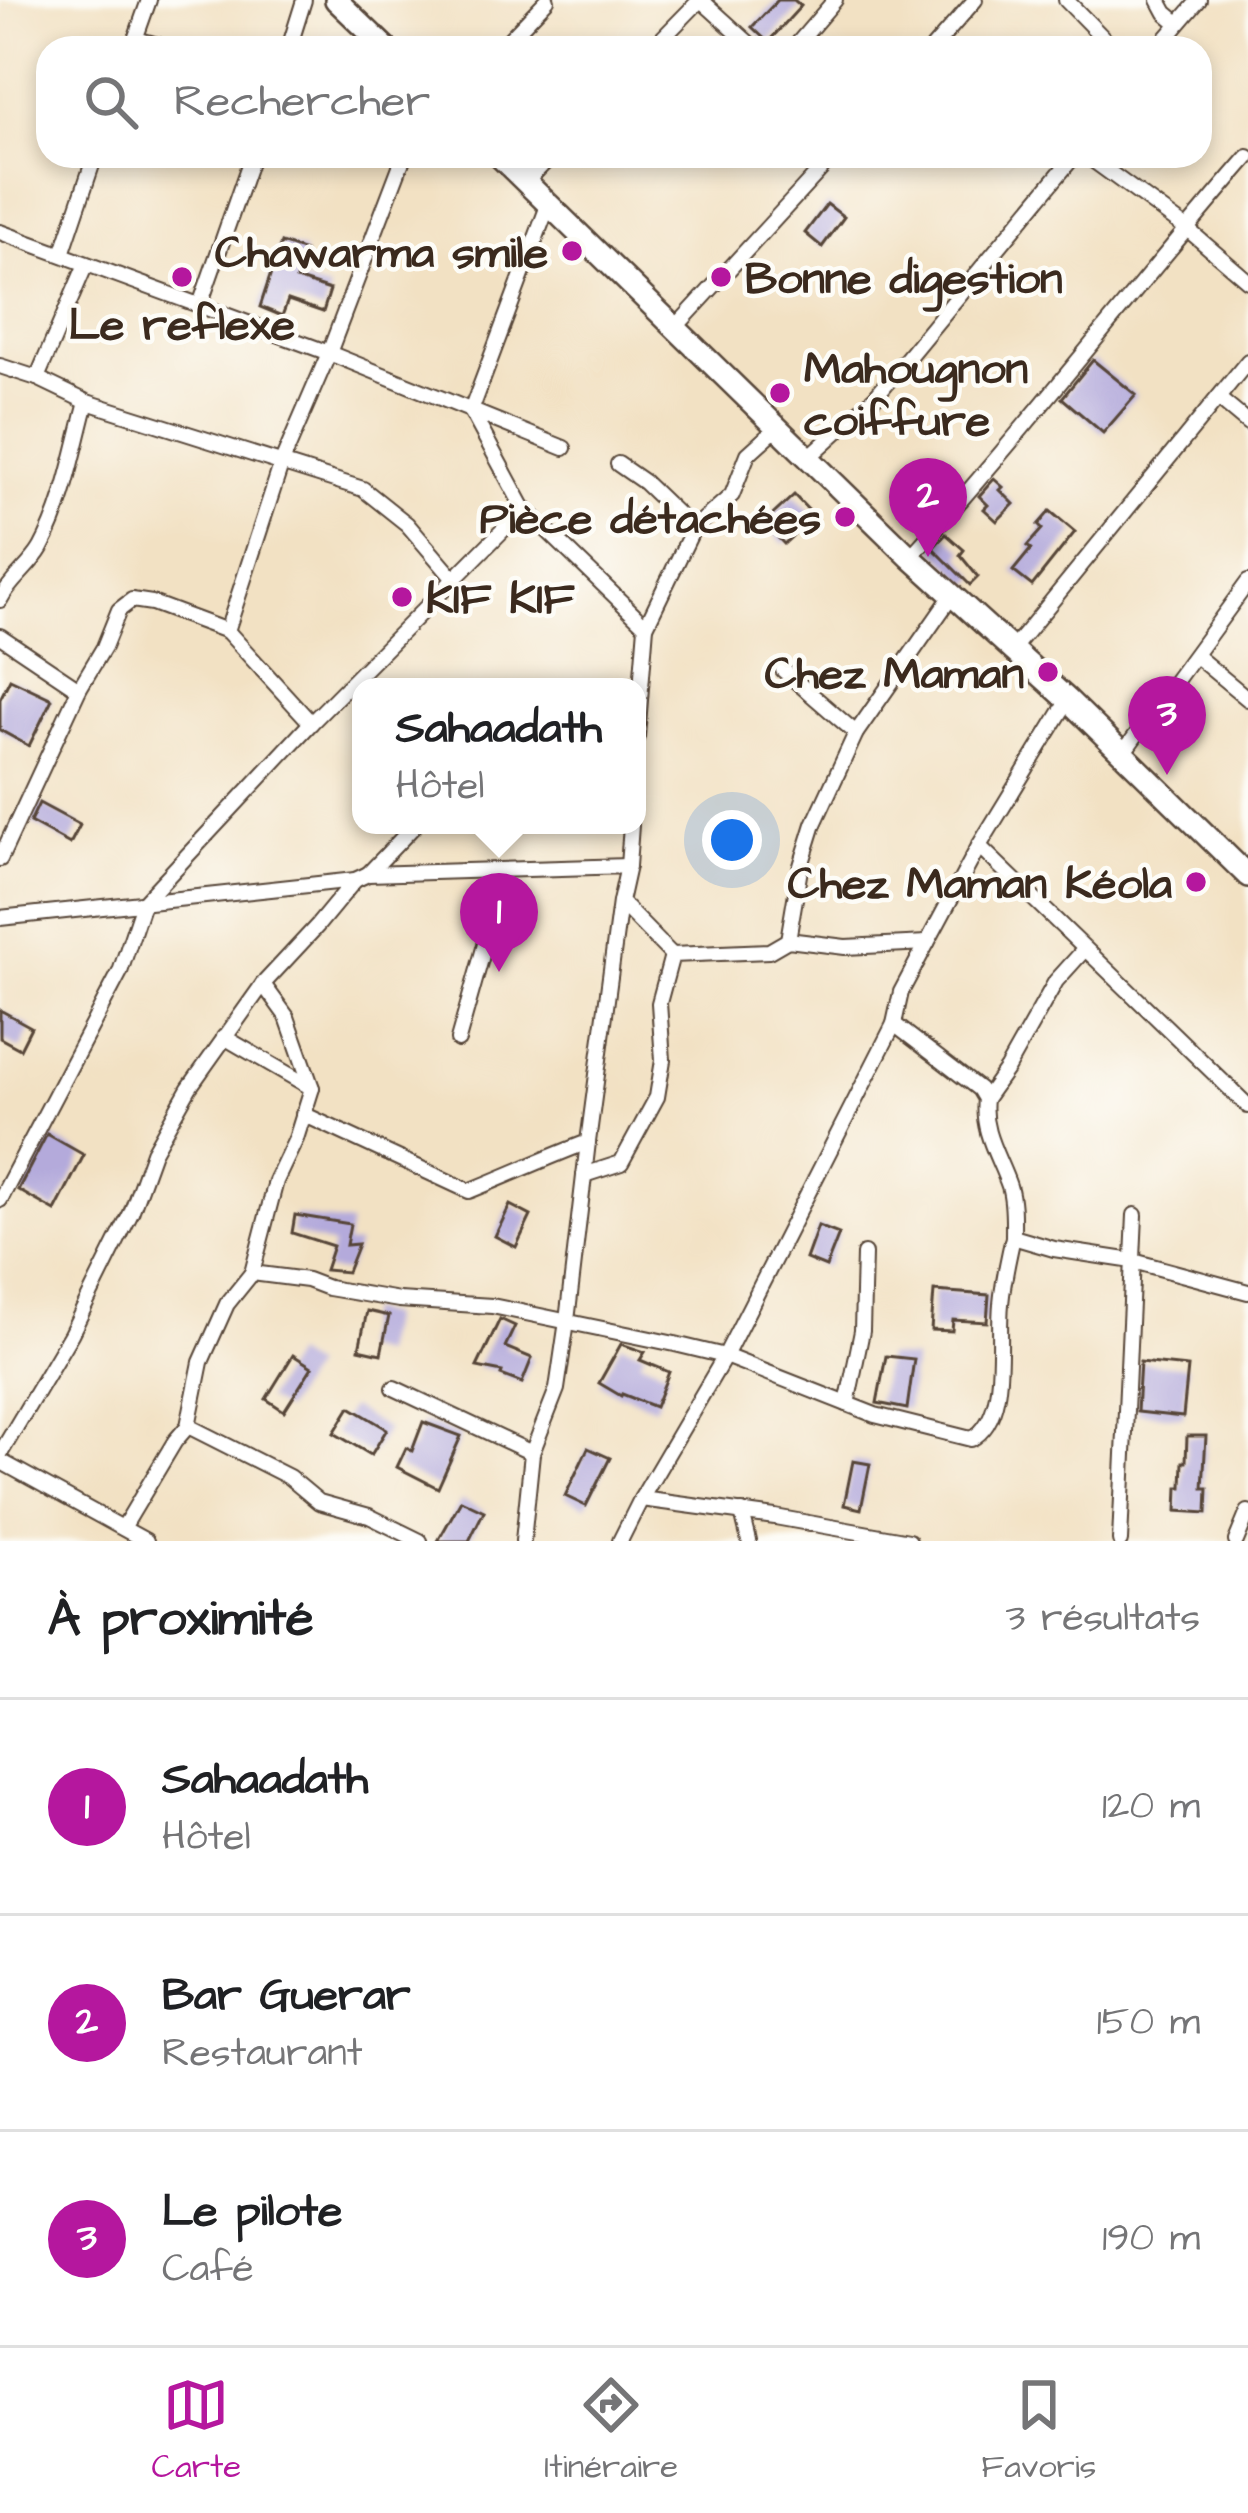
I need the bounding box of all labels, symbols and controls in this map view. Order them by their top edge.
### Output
search box [36,36,1212,168]
icon: search [78,69,144,135]
text: Rechercher [174,71,430,133]
place label: Chawarma smile [215,223,548,285]
marker: Chawarma smile [559,238,585,264]
place label: Bonne digestion [745,249,1063,312]
marker: Le reflexe [169,264,195,290]
marker: Bonne digestion [708,264,734,290]
place label: Le reflexe [69,295,295,357]
place label: Mahougnon coiffure [804,339,1028,453]
marker: Mahougnon coiffure [767,380,793,406]
pin: 2 [889,458,967,557]
place label: Pièce détachées [480,489,821,551]
marker: Pièce détachées [832,504,858,530]
place label: KIF KIF [426,569,575,631]
marker: KIF KIF [389,584,415,610]
place label: Chez Maman [765,644,1024,706]
marker: Chez Maman [1035,659,1061,685]
pin: 3 [1128,676,1206,775]
popup [352,678,646,834]
text: Sahaadath [396,698,602,760]
text: Hôtel [396,760,484,814]
your location [702,810,762,870]
place label: Chez Maman Kéola [788,854,1172,916]
marker: Chez Maman Kéola [1183,869,1209,895]
pin: 1 [460,873,538,972]
text: À proximité [48,1584,314,1655]
text: 3 résultats [1005,1592,1200,1646]
text: Sahaadath [162,1749,368,1811]
text: 1 [85,1780,90,1834]
text: 120 m [1102,1780,1200,1834]
text: Hôtel [162,1811,251,1865]
text: Bar Guerar [162,1965,411,2027]
text: 2 [76,1996,98,2050]
text: 150 m [1097,1996,1200,2050]
text: Restaurant [162,2027,363,2081]
text: Le pilote [162,2181,342,2243]
text: 3 [77,2212,97,2266]
text: 190 m [1102,2212,1200,2266]
text: Café [162,2243,254,2297]
tab: Carte [152,2372,241,2490]
tab: Itinéraire [544,2372,678,2490]
tab: Favoris [981,2372,1096,2490]

